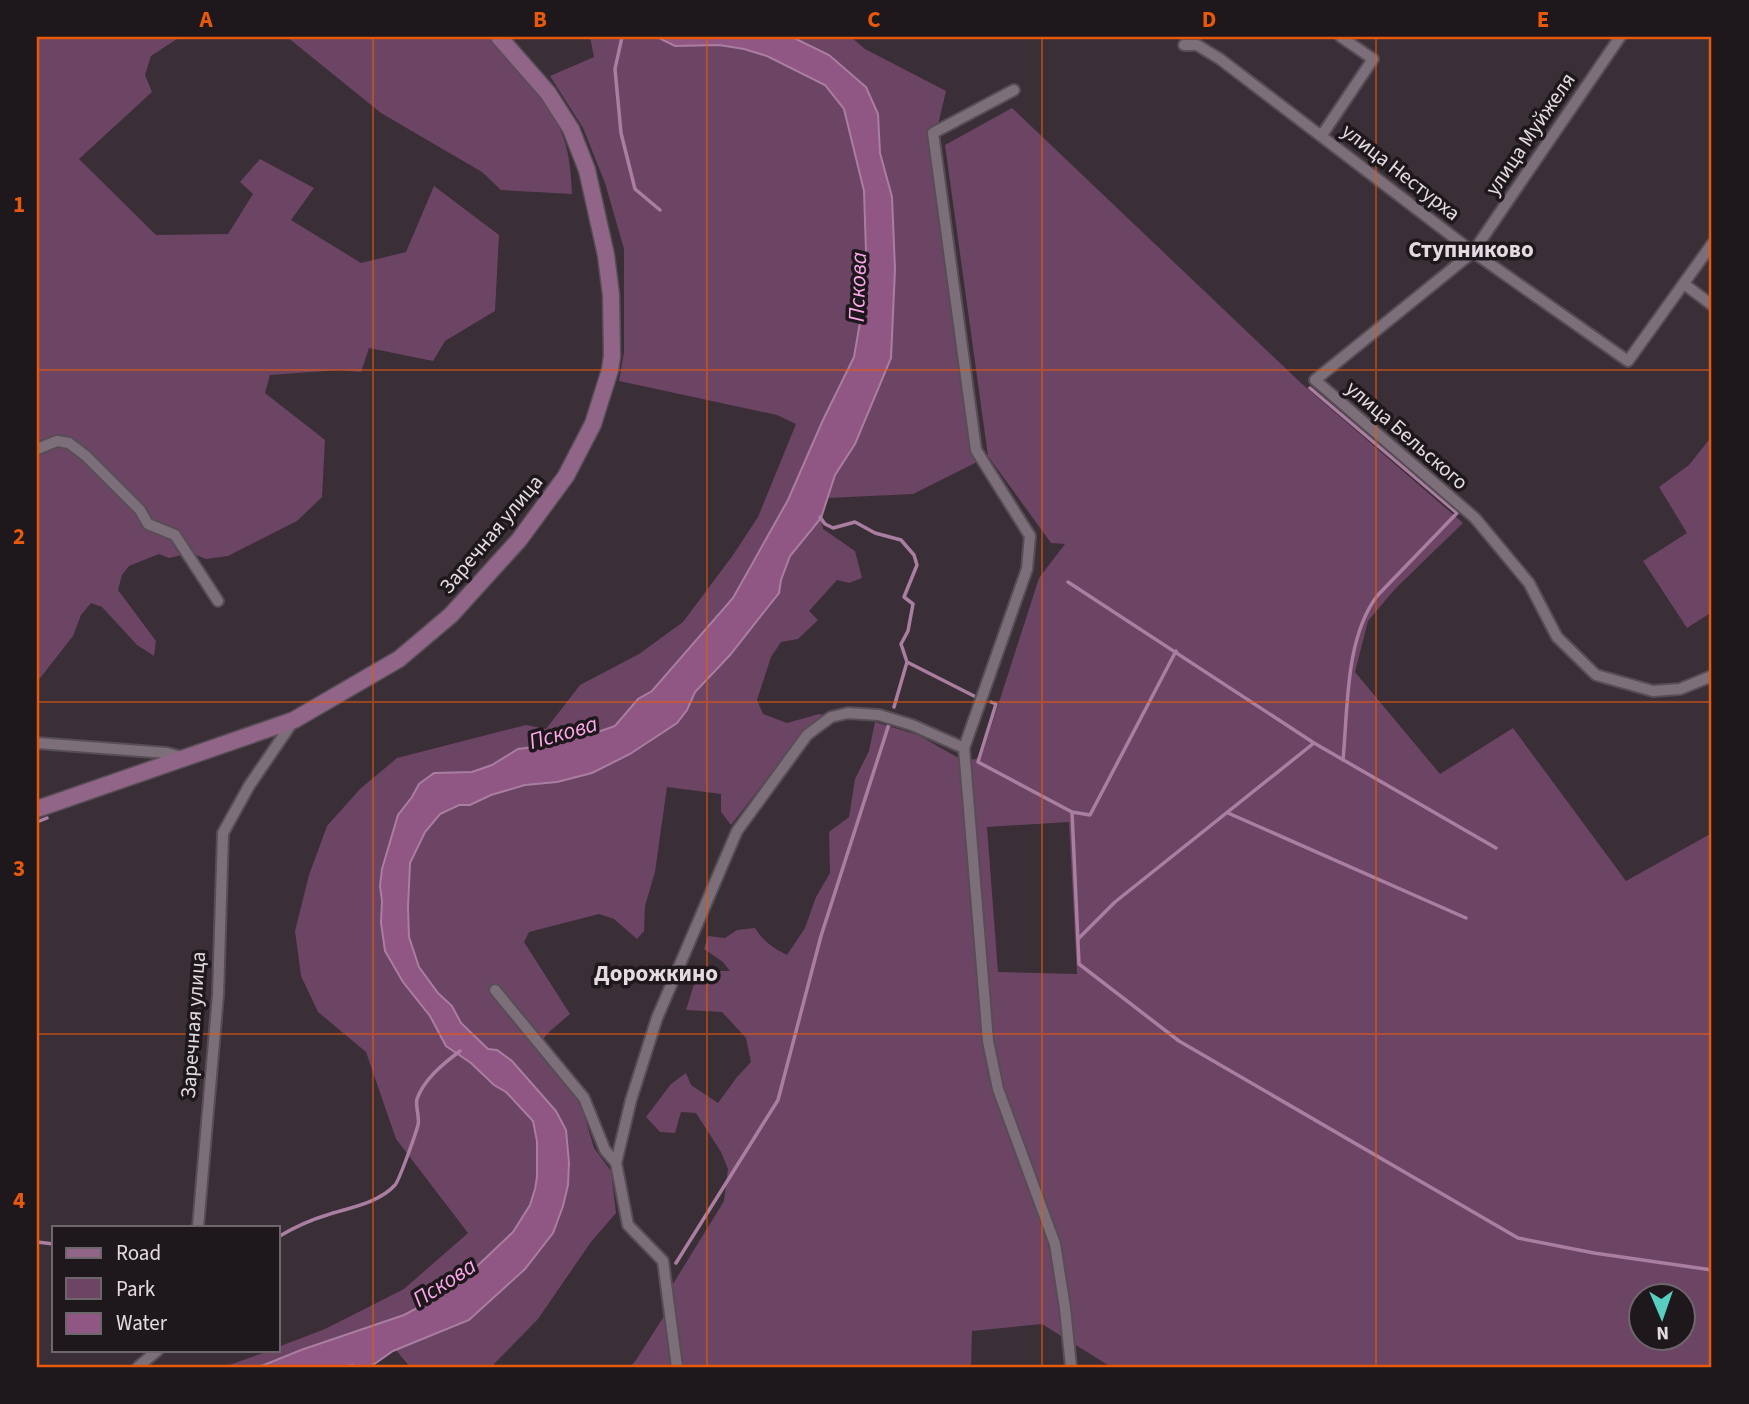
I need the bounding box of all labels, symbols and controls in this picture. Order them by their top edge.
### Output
text: A [198,3,213,36]
text: B [533,3,547,36]
text: C [867,3,881,36]
text: D [1202,3,1216,36]
text: E [1537,3,1549,36]
street label: улица Муйжеля [1478,66,1582,202]
street label: улица Нестурха [1335,116,1467,228]
text: 1 [13,188,25,221]
district label: Ступниково [1408,233,1534,266]
water label: Пскова [840,251,875,323]
street label: улица Бельского [1339,373,1475,497]
street label: Заречная улица [432,468,550,600]
text: 2 [13,520,25,553]
water label: Пскова [525,707,601,758]
text: 3 [13,852,25,885]
street label: Заречная улица [173,950,213,1100]
district label: Дорожкино [594,957,718,990]
text: 4 [13,1184,25,1217]
legend [52,1226,280,1352]
text: Road [116,1238,161,1268]
water label: Пскова [406,1249,483,1315]
text: Park [116,1274,156,1304]
north arrow [1626,1282,1696,1352]
text: Water [116,1308,168,1338]
text: N [1656,1319,1669,1346]

